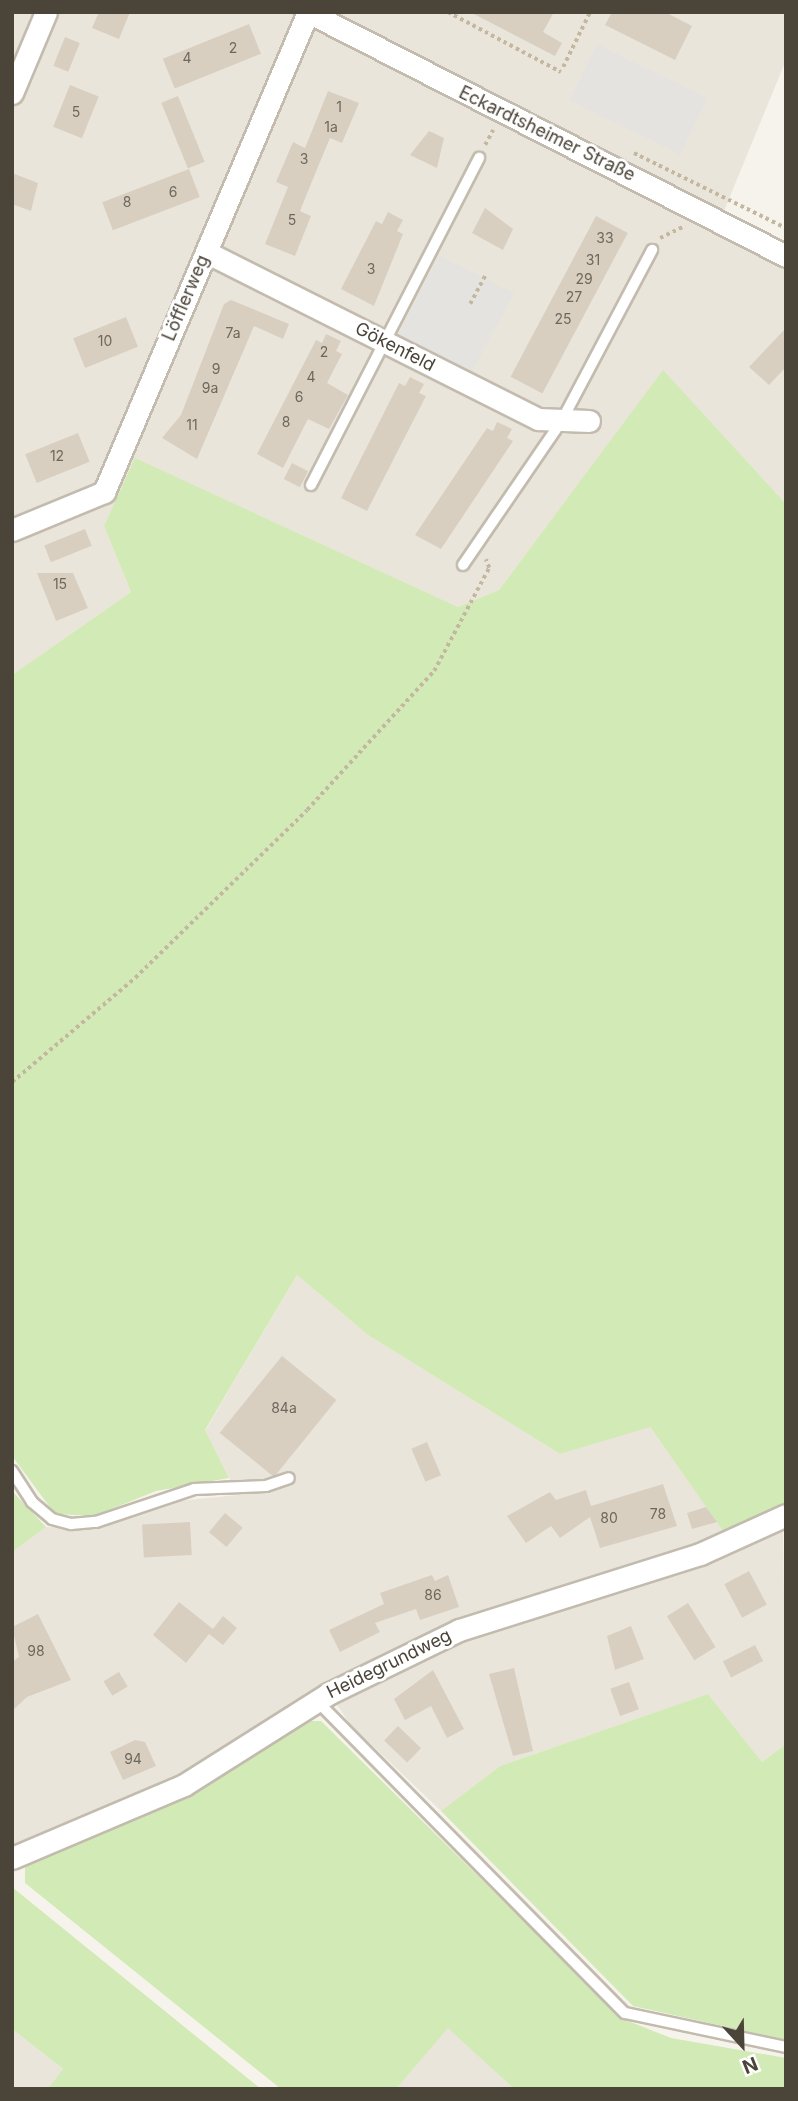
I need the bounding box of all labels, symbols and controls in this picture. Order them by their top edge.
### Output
house number: 2 [229,40,237,56]
house number: 4 [182,50,192,66]
street label: Eckardtsheimer Straße [455,82,639,186]
house number: 1 [336,99,342,115]
house number: 5 [72,104,80,120]
house number: 1a [324,119,338,135]
house number: 3 [300,151,308,167]
house number: 6 [169,184,177,200]
house number: 8 [123,194,131,210]
house number: 5 [288,212,296,228]
house number: 33 [596,230,614,246]
street label: Löfflerweg [158,252,214,344]
house number: 31 [586,252,600,268]
house number: 3 [367,261,375,277]
house number: 29 [575,271,593,287]
house number: 27 [566,289,582,305]
house number: 25 [554,311,572,327]
street label: Gökenfeld [351,318,439,376]
house number: 7a [225,325,241,341]
house number: 10 [98,333,112,349]
house number: 2 [320,344,328,360]
house number: 9 [212,361,220,377]
house number: 4 [306,369,316,385]
house number: 9a [202,380,218,396]
house number: 6 [295,389,303,405]
house number: 8 [282,414,290,430]
house number: 11 [186,417,198,433]
house number: 12 [50,448,64,464]
house number: 15 [53,576,67,592]
house number: 84a [271,1400,297,1416]
house number: 78 [650,1506,666,1522]
house number: 80 [600,1510,618,1526]
house number: 86 [424,1587,442,1603]
street label: Heidegrundweg [323,1625,455,1703]
house number: 98 [27,1643,45,1659]
house number: 94 [124,1751,142,1767]
north arrow [707,2010,777,2080]
text: N [739,2052,761,2078]

